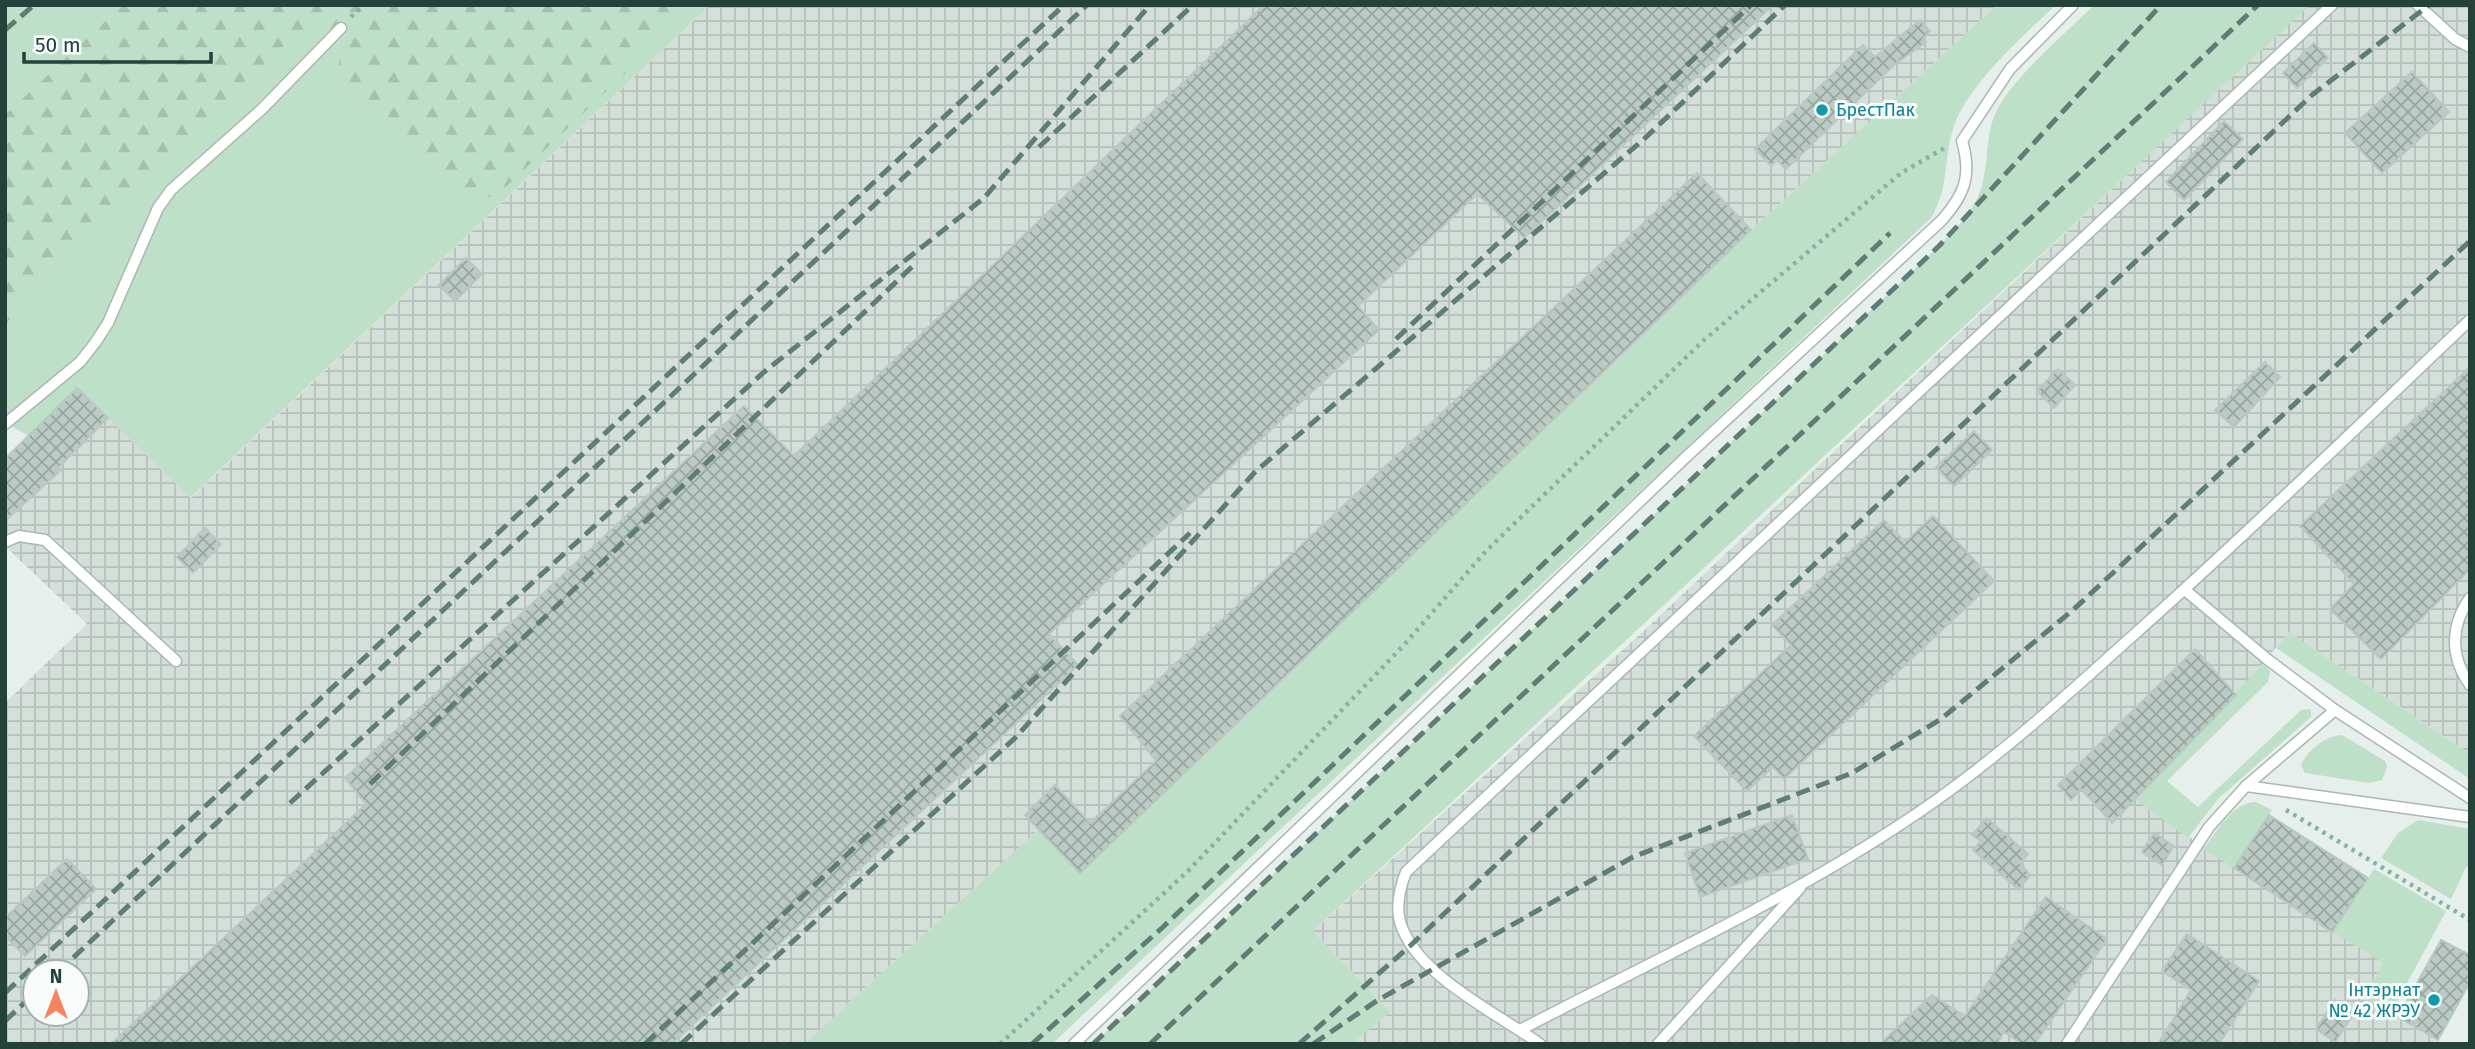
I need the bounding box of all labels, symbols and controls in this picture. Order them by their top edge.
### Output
scale bar [24,21,212,65]
text: 50 m [35,32,81,58]
place label: БрестПак [1836,99,1916,121]
marker: БрестПак [1814,102,1830,118]
north arrow [21,958,91,1028]
text: N [50,965,62,988]
place label: Інтэрнат № 42 ЖРЭУ [2328,979,2421,1022]
marker: Інтэрнат № 42 ЖРЭУ [2426,992,2442,1008]

